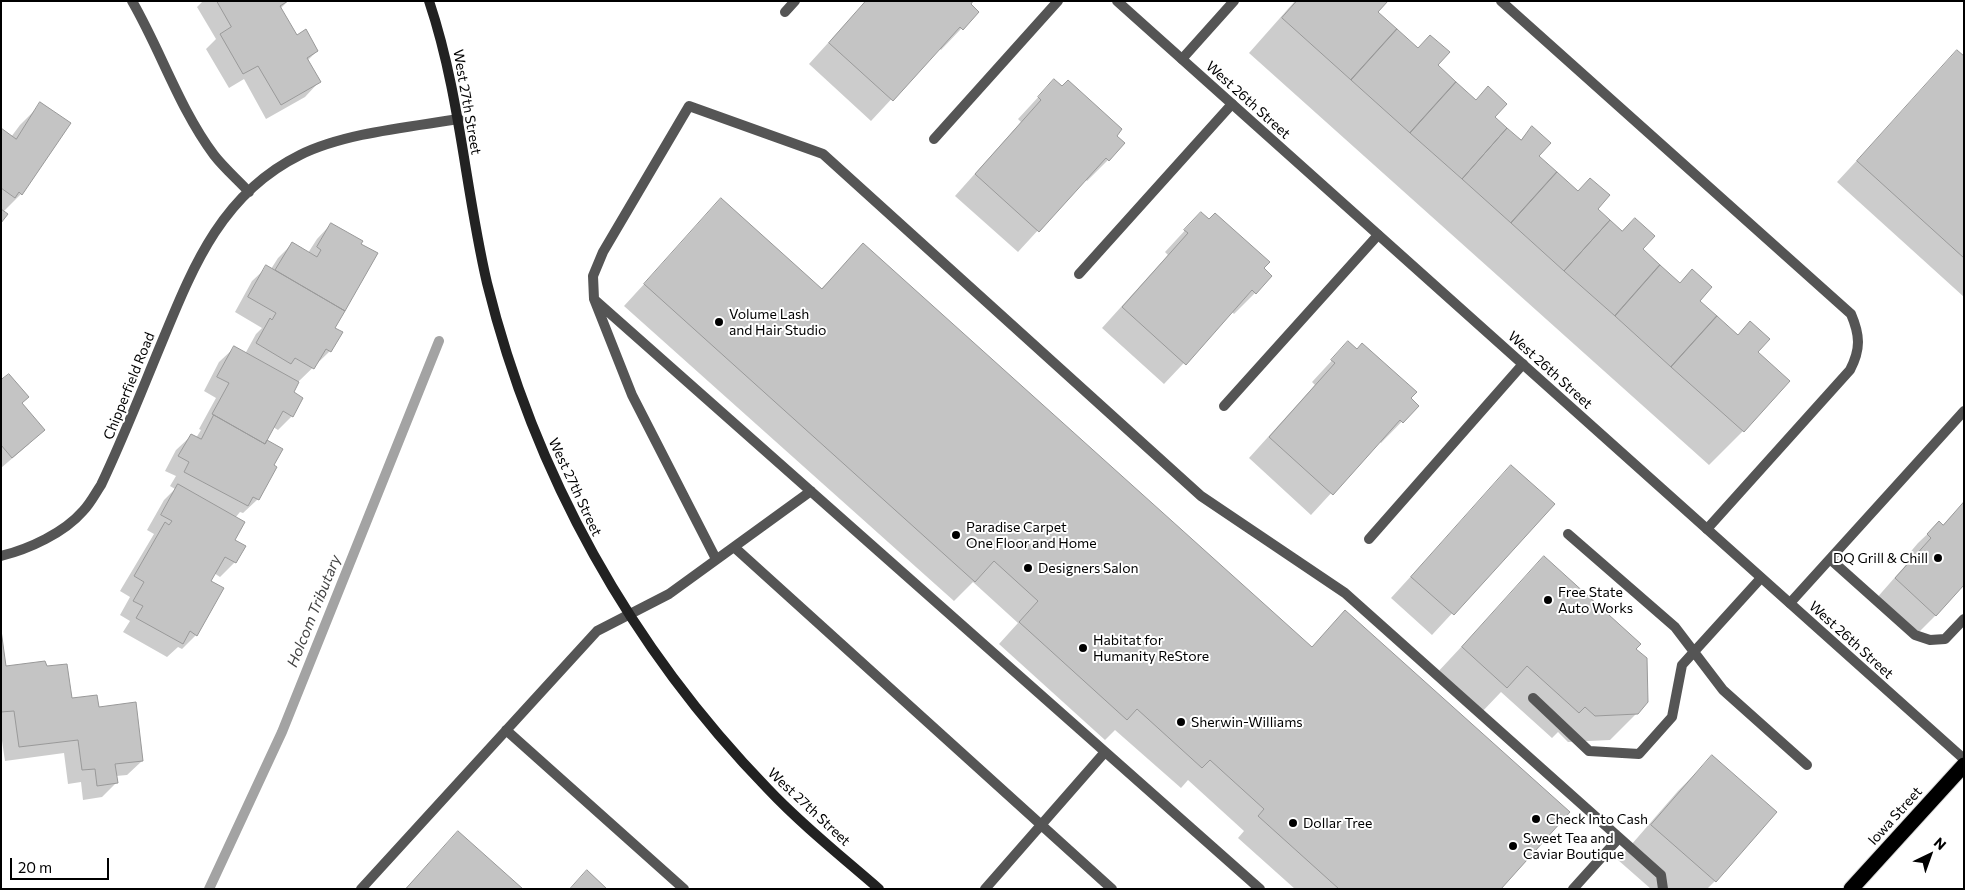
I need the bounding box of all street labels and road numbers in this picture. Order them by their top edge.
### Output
street label: West 27th Street [449,48,485,156]
street label: West 26th Street [1202,58,1294,142]
street label: West 26th Street [1504,328,1596,412]
street label: Chipperfield Road [100,330,158,442]
street label: West 27th Street [545,435,605,539]
street label: West 26th Street [1805,598,1897,682]
street label: West 27th Street [764,765,854,849]
street label: Iowa Street [1864,783,1926,849]

